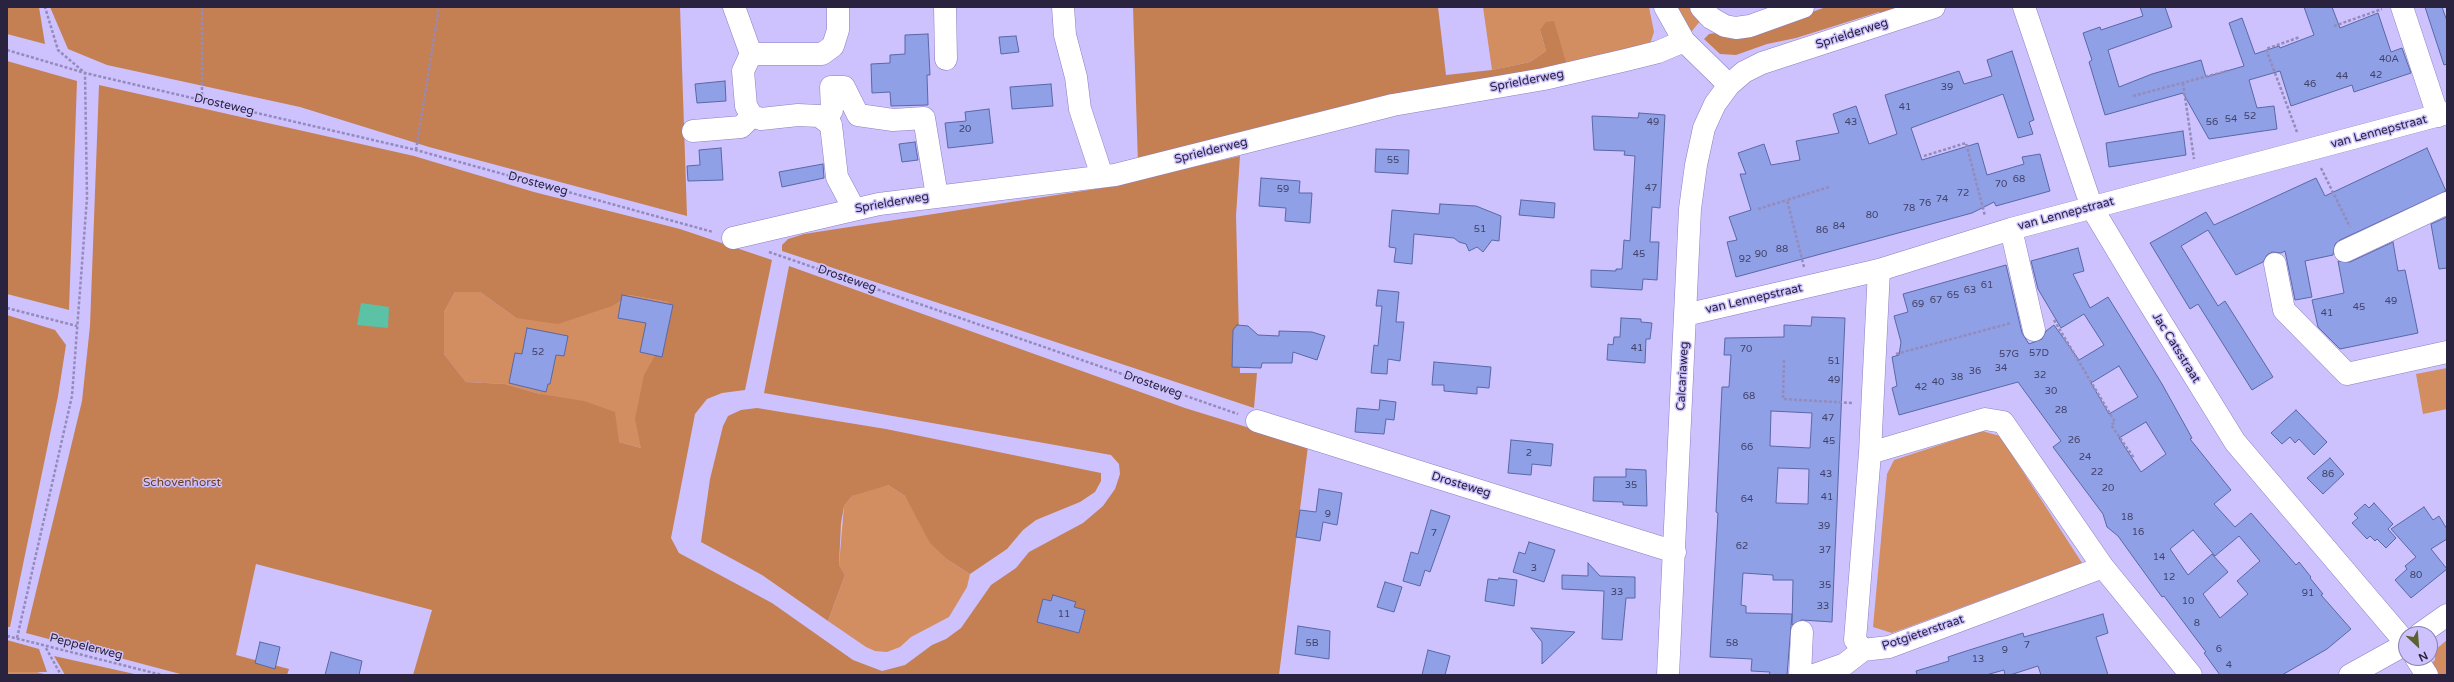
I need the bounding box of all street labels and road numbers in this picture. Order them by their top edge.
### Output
street label: Sprielderweg [1814,16,1890,52]
street label: Sprielderweg [1489,67,1565,95]
street label: Drosteweg [192,91,256,119]
street label: van Lennepstraat [2329,112,2429,152]
street label: Sprielderweg [1173,135,1249,167]
street label: Drosteweg [507,169,569,199]
street label: Sprielderweg [854,189,930,217]
street label: van Lennepstraat [2016,194,2116,234]
street label: Drosteweg [816,262,878,296]
street label: van Lennepstraat [1704,281,1804,317]
street label: Jac Catsstraat [2149,310,2203,386]
street label: Calcariaweg [1674,341,1692,411]
street label: Drosteweg [1122,368,1184,402]
street label: Drosteweg [1430,469,1492,501]
street label: Potgieterstraat [1880,612,1966,654]
street label: Peppelerweg [48,631,124,663]

